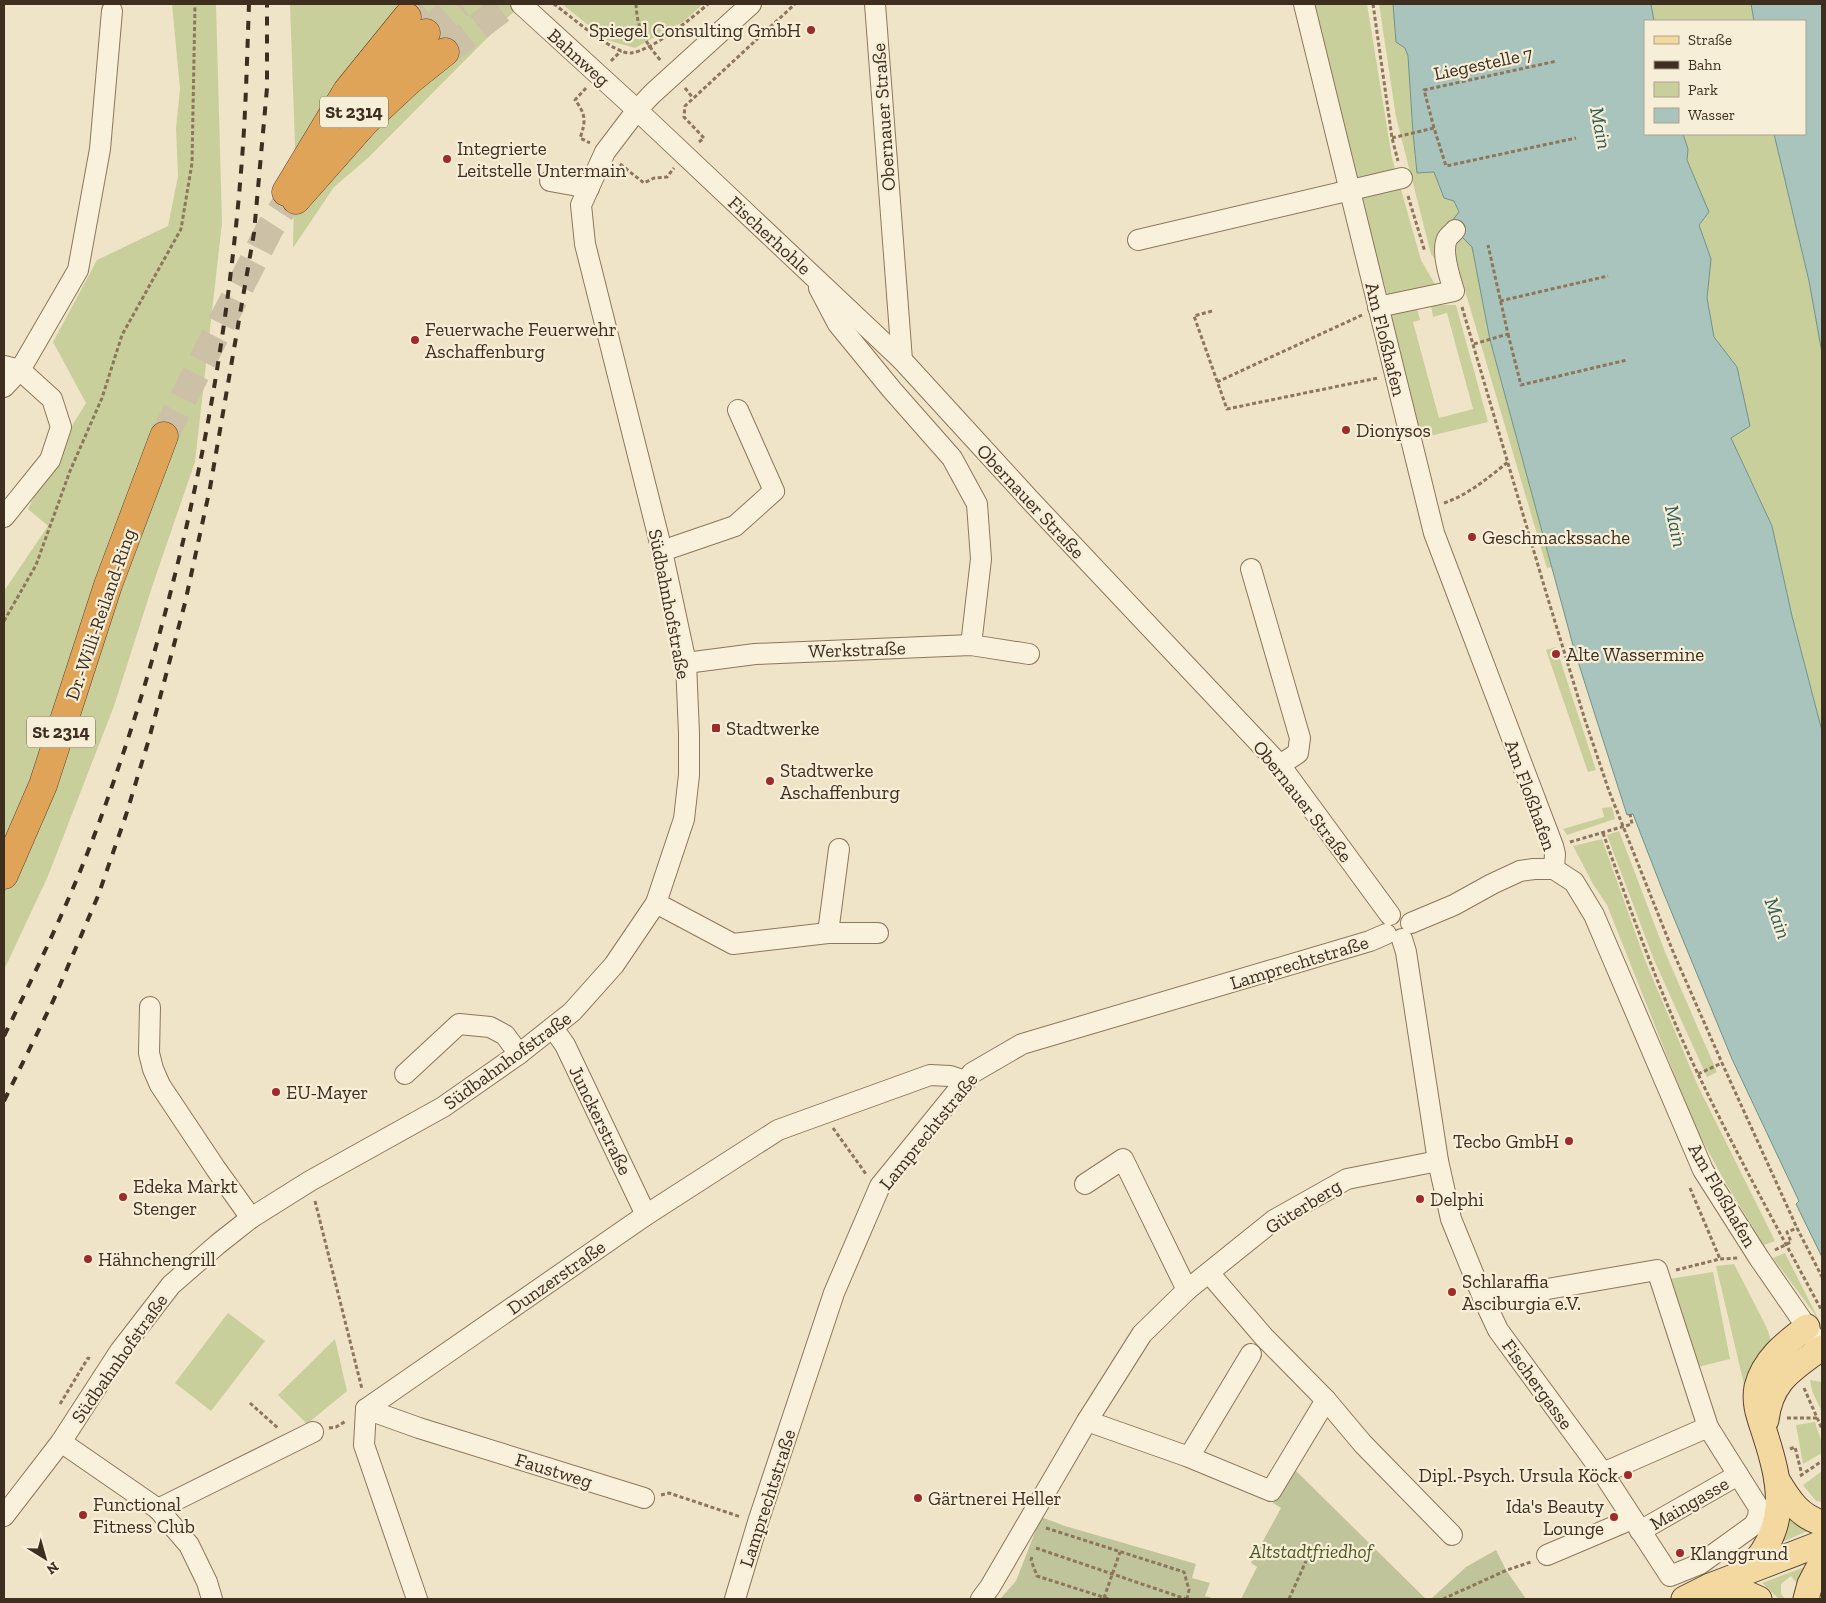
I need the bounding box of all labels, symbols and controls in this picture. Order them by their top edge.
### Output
place label: Spiegel Consulting GmbH [589,19,801,42]
legend [1644,20,1806,135]
street label: Bahnweg [543,24,615,92]
marker: Spiegel Consulting GmbH [805,24,817,36]
text: Straße [1688,31,1732,49]
street label: Obernauer Straße [867,42,900,192]
street label: Liegestelle 7 [1432,42,1535,85]
text: Bahn [1688,56,1722,74]
text: Park [1688,81,1718,99]
road number: St 2314 [320,96,388,128]
water label: Main [1585,105,1617,151]
text: Wasser [1688,106,1735,124]
place label: Integrierte Leitstelle Untermain [457,137,626,182]
marker: Integrierte Leitstelle Untermain [441,153,453,165]
street label: Fischerhohle [723,191,816,280]
street label: Am Floßhafen [1360,280,1411,398]
place label: Feuerwache Feuerwehr Aschaffenburg [425,318,617,363]
marker: Feuerwache Feuerwehr Aschaffenburg [409,334,421,346]
place label: Dionysos [1356,419,1431,442]
marker: Dionysos [1340,424,1352,436]
street label: Obernauer Straße [972,439,1090,563]
water label: Main [1660,503,1692,549]
street label: Dr.-Willi-Reiland-Ring [60,525,141,703]
place label: Geschmackssache [1482,526,1630,549]
street label: Südbahnhofstraße [644,527,695,681]
marker: Geschmackssache [1466,531,1478,543]
street label: Werkstraße [808,636,906,663]
place label: Alte Wassermine [1566,643,1704,666]
marker: Alte Wassermine [1550,648,1562,660]
road number: St 2314 [27,716,95,748]
place label: Stadtwerke [726,717,820,740]
marker: Stadtwerke [710,722,722,734]
street label: Obernauer Straße [1248,736,1357,867]
street label: Am Floßhafen [1500,737,1561,854]
place label: Stadtwerke Aschaffenburg [780,759,900,804]
marker: Stadtwerke Aschaffenburg [764,775,776,787]
water label: Main [1759,894,1797,942]
street label: Lamprechtstraße [1227,930,1371,994]
street label: Südbahnhofstraße [439,1006,576,1114]
street label: Junckerstraße [564,1062,637,1179]
street label: Lamprechtstraße [874,1068,983,1194]
place label: EU-Mayer [286,1081,368,1104]
marker: EU-Mayer [270,1086,282,1098]
place label: Tecbo GmbH [1453,1130,1559,1153]
marker: Tecbo GmbH [1563,1135,1575,1147]
street label: Am Floßhafen [1684,1139,1762,1251]
street label: Güterberg [1261,1174,1346,1239]
place label: Edeka Markt Stenger [133,1175,237,1220]
place label: Delphi [1430,1188,1484,1211]
marker: Edeka Markt Stenger [117,1191,129,1203]
marker: Delphi [1414,1193,1426,1205]
street label: Dunzerstraße [503,1235,610,1320]
place label: Hähnchengrill [98,1248,216,1271]
marker: Hähnchengrill [82,1253,94,1265]
place label: Schlaraffia Asciburgia e.V. [1462,1270,1581,1315]
marker: Schlaraffia Asciburgia e.V. [1446,1286,1458,1298]
street label: Südbahnhofstraße [66,1289,173,1427]
street label: Fischergasse [1497,1335,1578,1434]
street label: Lamprechtstraße [734,1426,801,1570]
street label: Faustweg [513,1448,596,1493]
place label: Dipl.-Psych. Ursula Köck [1419,1464,1618,1487]
marker: Dipl.-Psych. Ursula Köck [1622,1469,1634,1481]
street label: Maingasse [1646,1472,1733,1535]
place label: Gärtnerei Heller [928,1487,1062,1510]
marker: Gärtnerei Heller [912,1492,924,1504]
place label: Functional Fitness Club [93,1493,195,1538]
place label: Ida's Beauty Lounge [1506,1495,1604,1540]
marker: Functional Fitness Club [77,1509,89,1521]
marker: Ida's Beauty Lounge [1608,1511,1620,1523]
north arrow [20,1533,70,1583]
park label: Altstadtfriedhof [1248,1540,1375,1563]
place label: Klanggrund [1690,1542,1789,1565]
marker: Klanggrund [1674,1547,1686,1559]
text: N [43,1558,62,1578]

